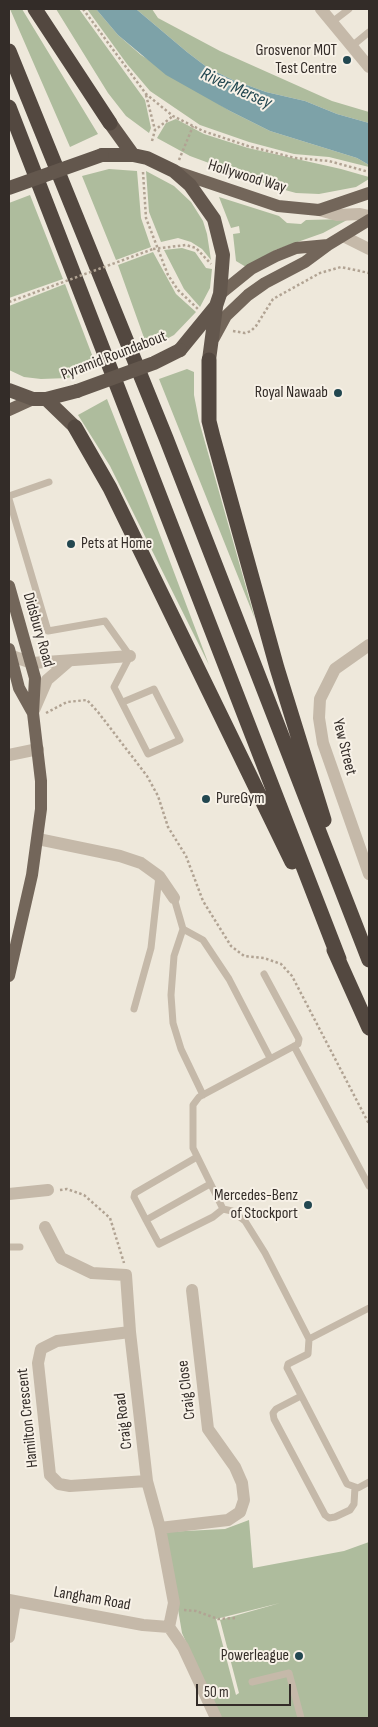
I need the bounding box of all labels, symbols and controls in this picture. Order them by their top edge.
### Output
place label: Grosvenor MOT Test Centre [256,41,337,79]
marker: Grosvenor MOT Test Centre [341,54,353,66]
water label: River Mersey [197,64,275,114]
street label: Hollywood Way [206,156,288,198]
street label: Pyramid Roundabout [59,327,169,385]
place label: Royal Nawaab [255,383,328,403]
marker: Royal Nawaab [332,387,344,399]
place label: Pets at Home [81,534,152,554]
marker: Pets at Home [65,538,77,550]
street label: Didsbury Road [18,590,58,670]
street label: Yew Street [328,717,360,777]
place label: PureGym [216,789,264,809]
marker: PureGym [200,793,212,805]
place label: Mercedes-Benz of Stockport [214,1186,298,1224]
marker: Mercedes-Benz of Stockport [302,1199,314,1211]
street label: Craig Close [174,1359,200,1421]
street label: Hamilton Crescent [13,1367,43,1469]
street label: Craig Road [111,1392,137,1450]
street label: Langham Road [52,1583,132,1615]
place label: Powerleague [221,1646,289,1666]
marker: Powerleague [293,1650,305,1662]
scale bar [198,1674,293,1706]
text: 50 m [204,1683,229,1702]

